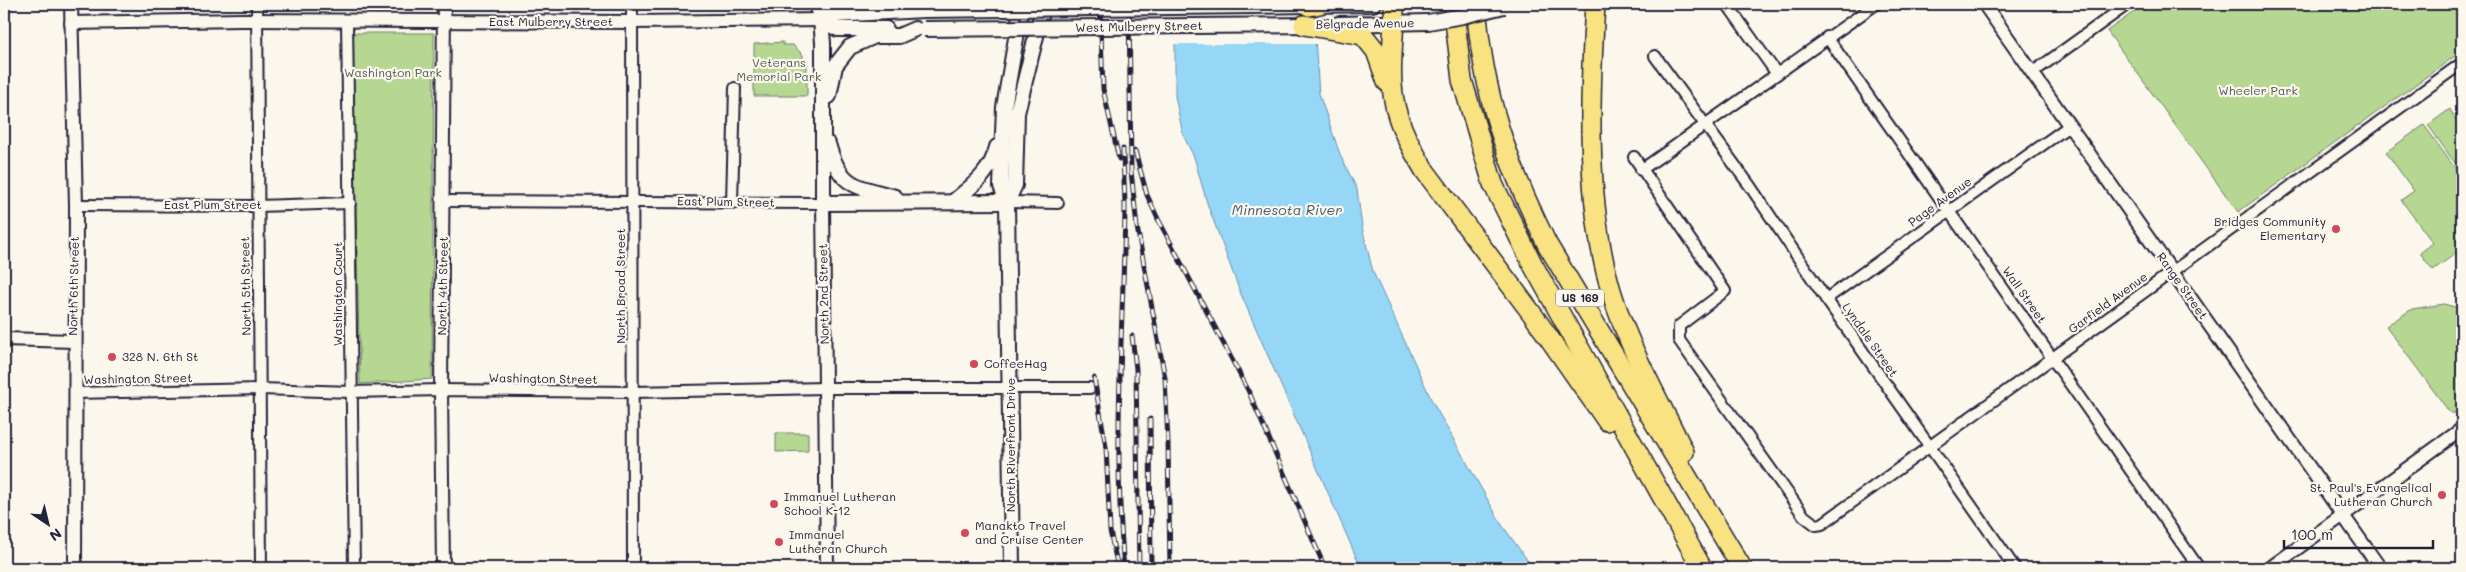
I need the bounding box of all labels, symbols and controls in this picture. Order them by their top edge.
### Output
street label: East Mulberry Street [489,13,613,29]
street label: Belgrade Avenue [1315,14,1414,32]
street label: West Mulberry Street [1075,17,1203,35]
park label: Veterans Memorial Park [737,54,821,84]
park label: Washington Park [344,64,442,80]
park label: Wheeler Park [2218,82,2298,98]
street label: Page Avenue [1905,173,1974,230]
street label: East Plum Street [677,192,775,210]
street label: East Plum Street [164,196,262,212]
water label: Minnesota River [1232,200,1342,219]
place label: Bridges Community Elementary [2214,213,2326,243]
marker: Bridges Community Elementary [2330,223,2342,235]
street label: North Broad Street [612,228,628,344]
street label: North 6th Street [64,236,82,336]
street label: North 5th Street [236,236,254,336]
street label: North 4th Street [433,236,451,336]
street label: Washington Court [329,242,345,346]
street label: North 2nd Street [814,243,832,345]
street label: Range Street [2154,249,2212,322]
street label: Wall Street [1999,263,2050,326]
street label: Garfield Avenue [2065,268,2150,336]
road number: US 169 [1556,290,1604,306]
street label: Lyndale Street [1839,299,1902,380]
place label: 328 N. 6th St [122,348,198,364]
marker: 328 N. 6th St [106,351,118,363]
place label: CoffeeHag [984,355,1047,371]
marker: CoffeeHag [968,358,980,370]
street label: Washington Street [83,369,193,387]
street label: Washington Street [488,369,598,387]
street label: North Riverfront Drive [1002,378,1018,512]
place label: St. Paul's Evangelical Lutheran Church [2310,479,2432,509]
place label: Immanuel Lutheran School K-12 [784,488,896,518]
marker: St. Paul's Evangelical Lutheran Church [2436,489,2448,501]
marker: Immanuel Lutheran School K-12 [768,498,780,510]
north arrow [22,500,72,550]
place label: Manakto Travel and Cruise Center [975,517,1084,547]
scale bar [2284,517,2432,549]
text: N [46,524,66,546]
text: 100 m [2291,524,2333,544]
place label: Immanuel Lutheran Church [789,526,887,556]
marker: Manakto Travel and Cruise Center [959,527,971,539]
marker: Immanuel Lutheran Church [773,536,785,548]

